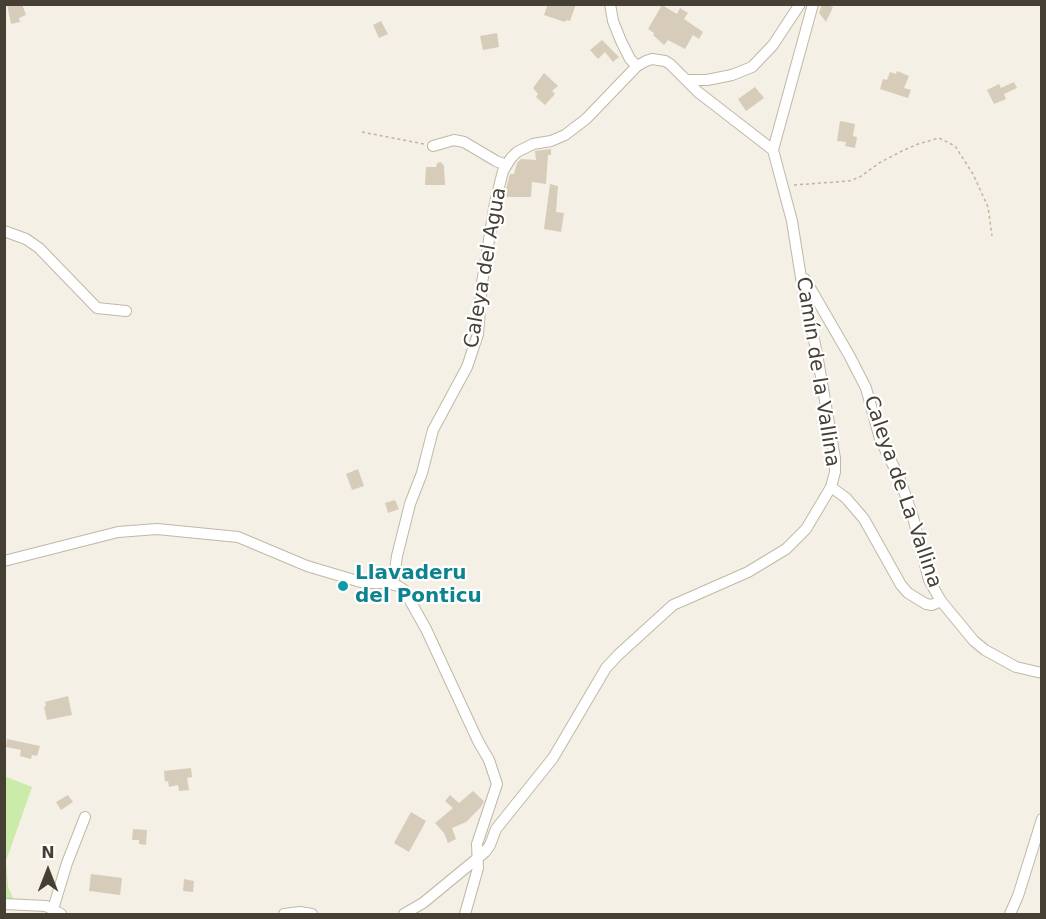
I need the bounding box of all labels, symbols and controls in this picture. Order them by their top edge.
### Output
street label: Caleya del Agua [460,186,512,350]
street label: Camín de la Vallina [790,275,844,469]
street label: Caleya de La Vallina [858,393,946,591]
place label: Llavaderu del Ponticu [355,562,482,609]
marker: Llavaderu del Ponticu [336,579,350,593]
north arrow [18,841,78,901]
text: N [41,843,55,862]

